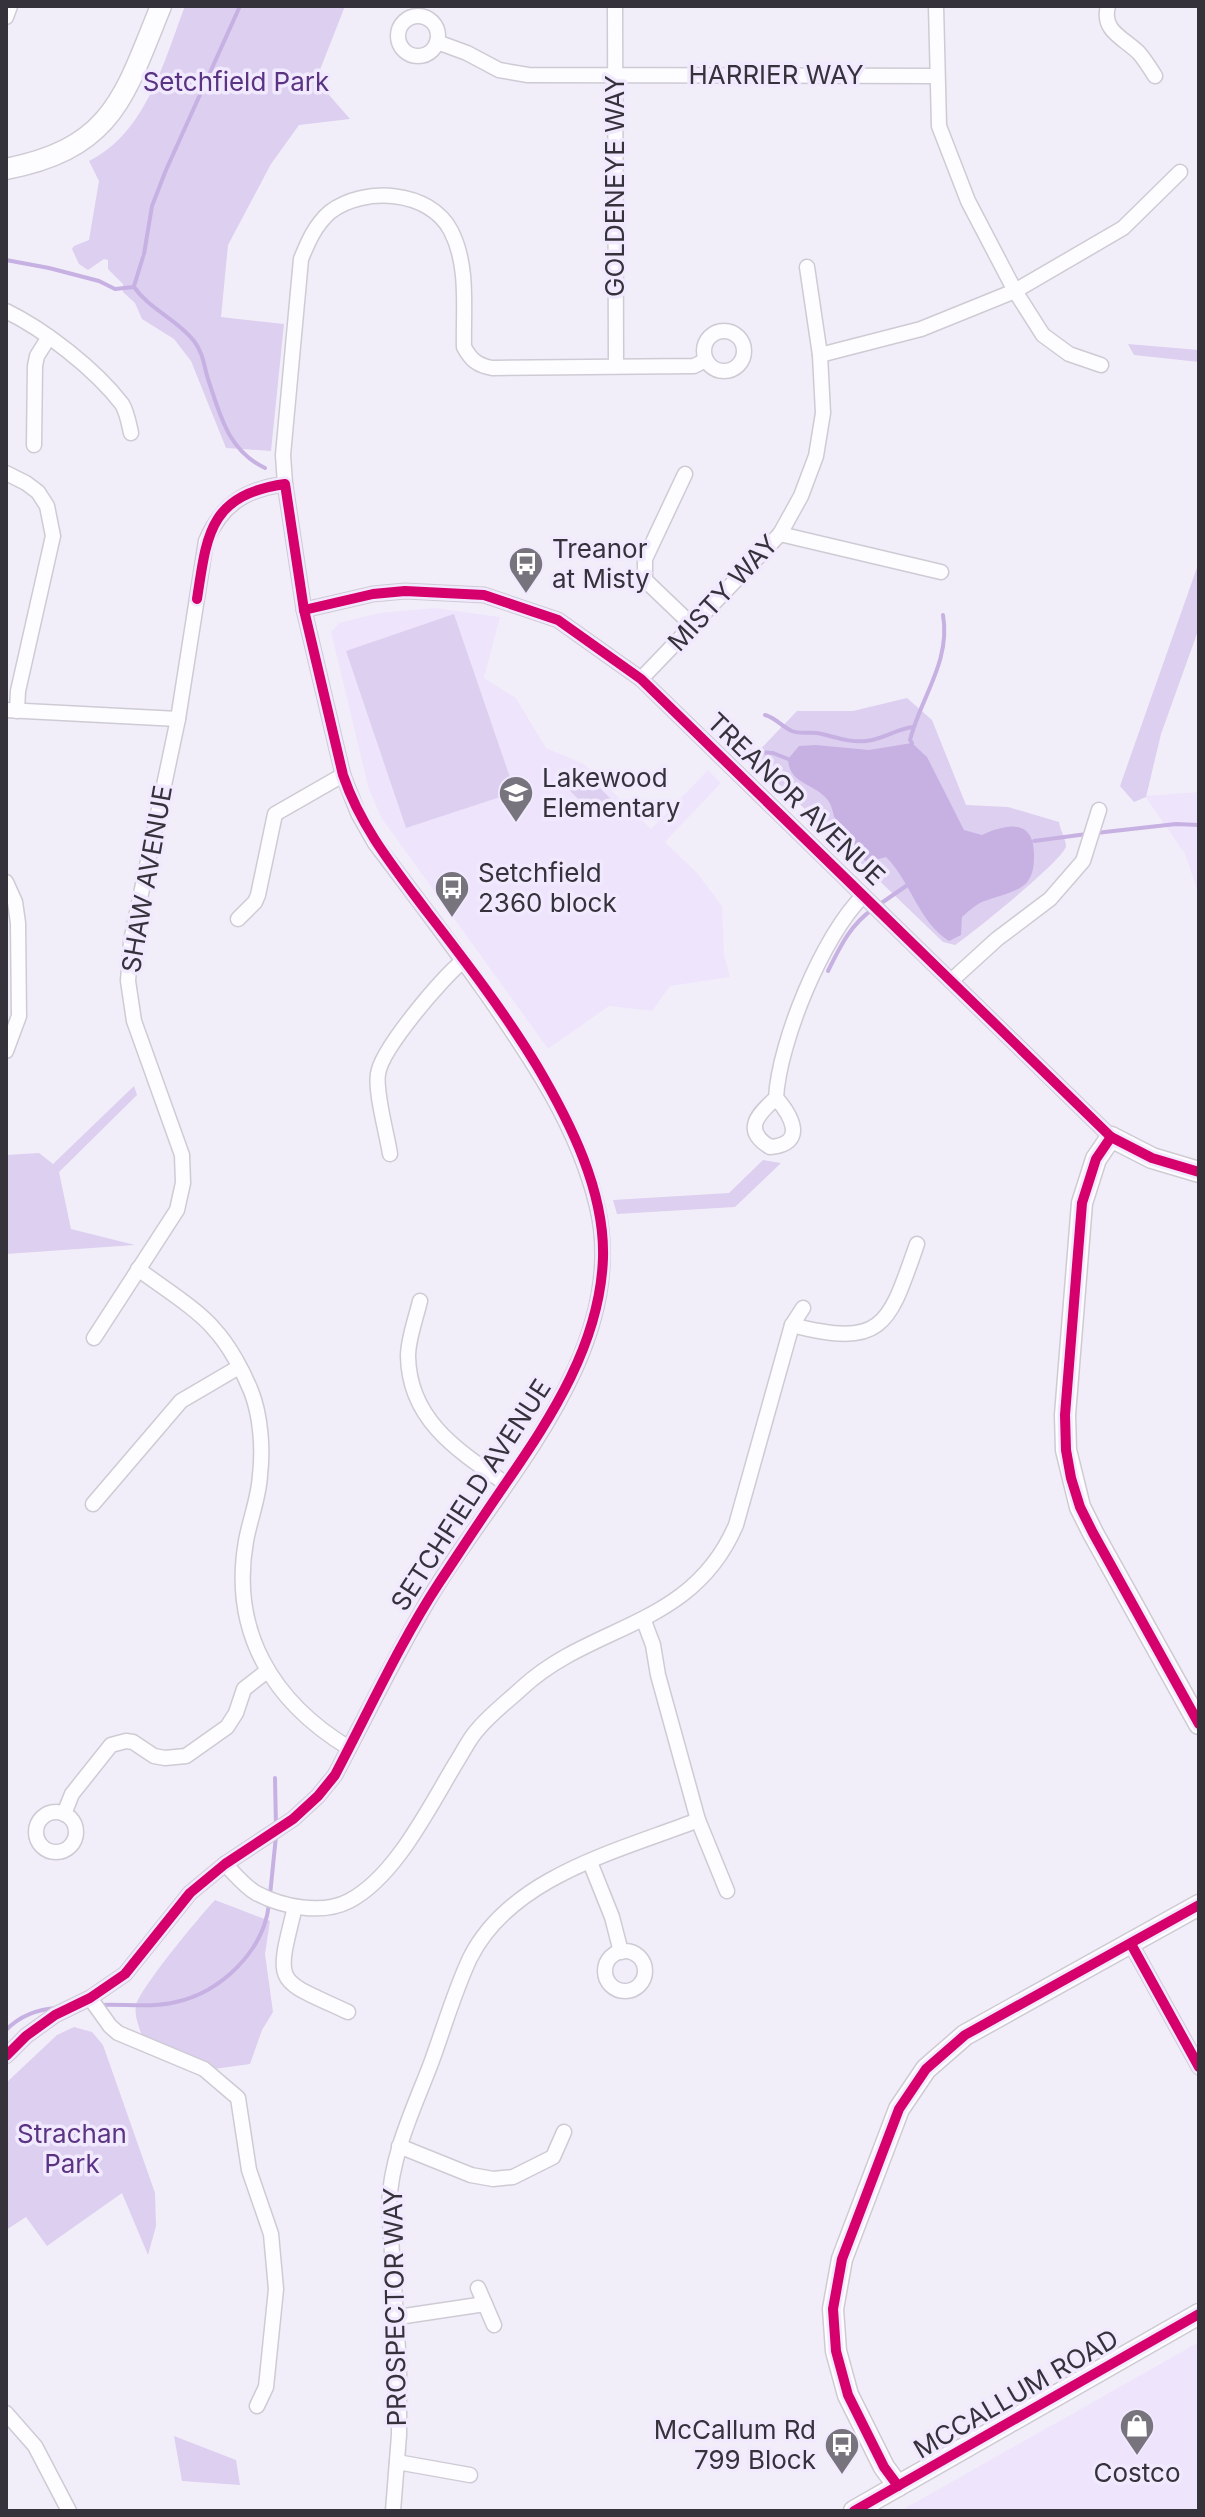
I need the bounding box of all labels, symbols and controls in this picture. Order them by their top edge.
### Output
street label: HARRIER WAY [688,59,864,90]
park label: Setchfield Park [143,66,329,97]
street label: GOLDENEYE WAY [599,75,630,297]
street label: MISTY WAY [661,528,784,657]
place label: Treanor at Misty [552,533,650,594]
bus stop icon: Treanor at Misty [507,545,545,595]
street label: TREANOR AVENUE [701,706,892,891]
place label: Lakewood Elementary [542,762,680,823]
school or university icon: Lakewood Elementary [497,774,535,824]
street label: SHAW AVENUE [115,783,178,975]
place label: Setchfield 2360 block [478,857,617,918]
bus stop icon: Setchfield 2360 block [433,869,471,919]
street label: SETCHFIELD AVENUE [384,1373,557,1616]
park label: Strachan Park [17,2118,127,2179]
street label: PROSPECTOR WAY [377,2187,412,2427]
street label: MCCALLUM ROAD [908,2322,1123,2465]
shop icon: Costco [1118,2407,1156,2457]
place label: McCallum Rd 799 Block [654,2414,816,2475]
bus stop icon: McCallum Rd 799 Block [823,2426,861,2476]
place label: Costco [1093,2457,1181,2488]

